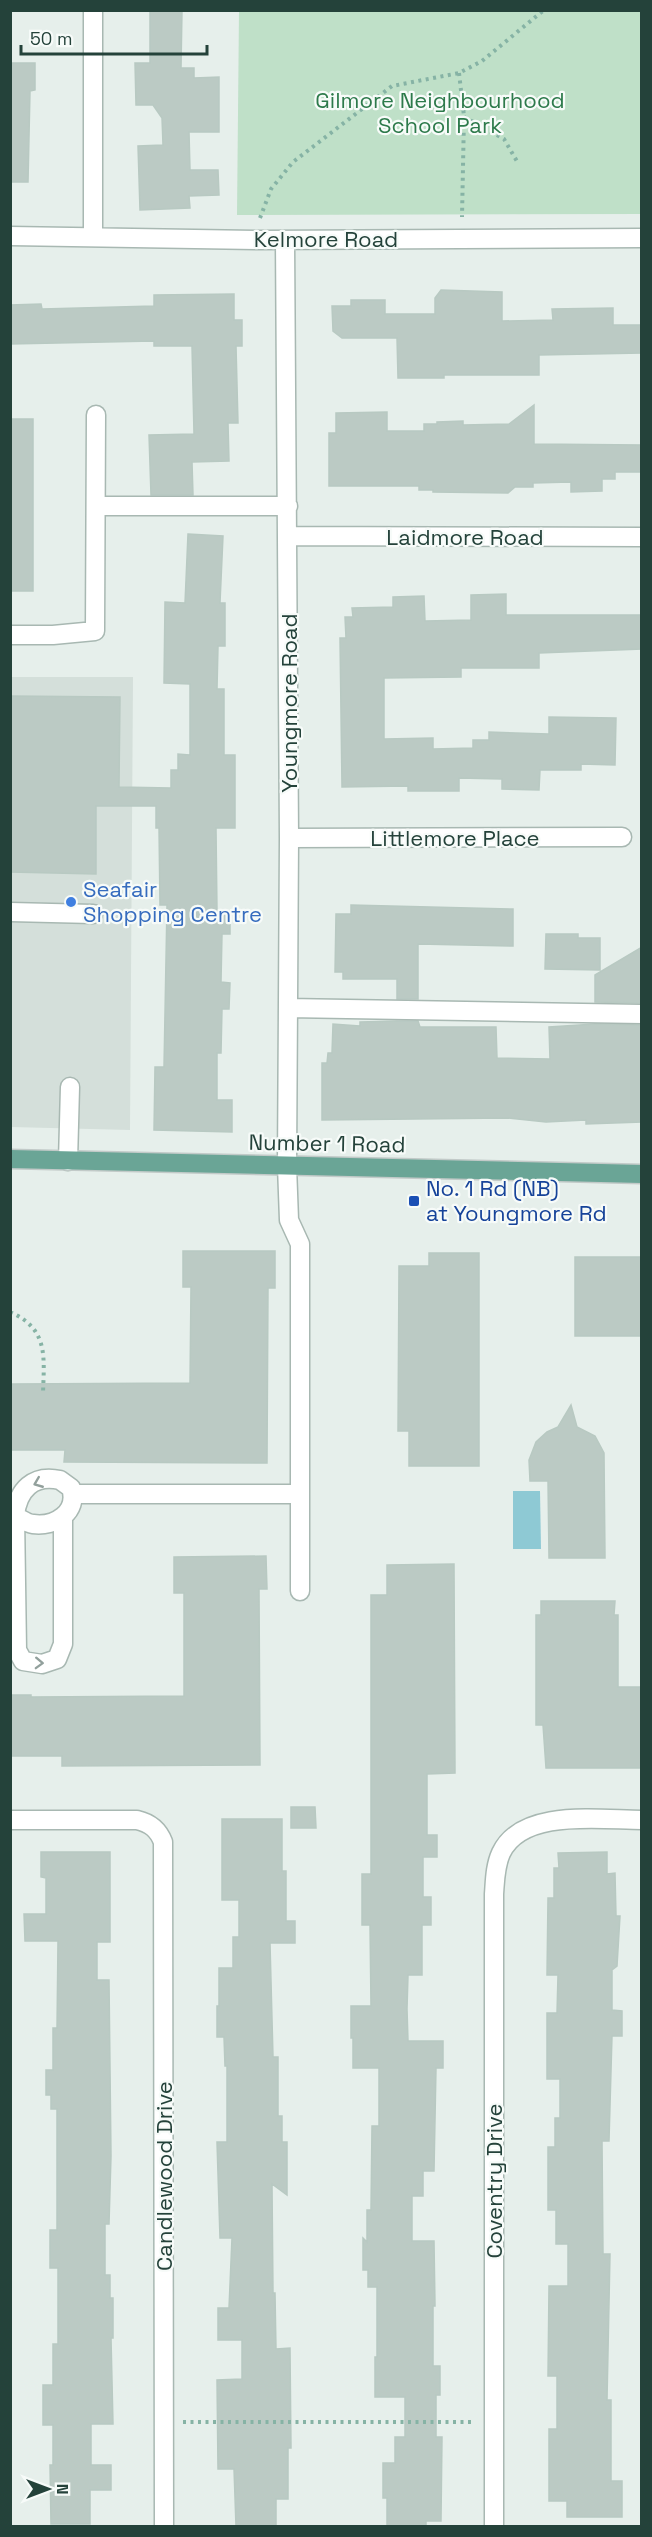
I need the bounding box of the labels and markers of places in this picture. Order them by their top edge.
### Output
place label: Seafair Shopping Centre [83,875,262,928]
marker: Seafair Shopping Centre [64,895,78,909]
place label: No. 1 Rd (NB) at Youngmore Rd [426,1174,607,1227]
marker: No. 1 Rd (NB) at Youngmore Rd [407,1194,421,1208]

